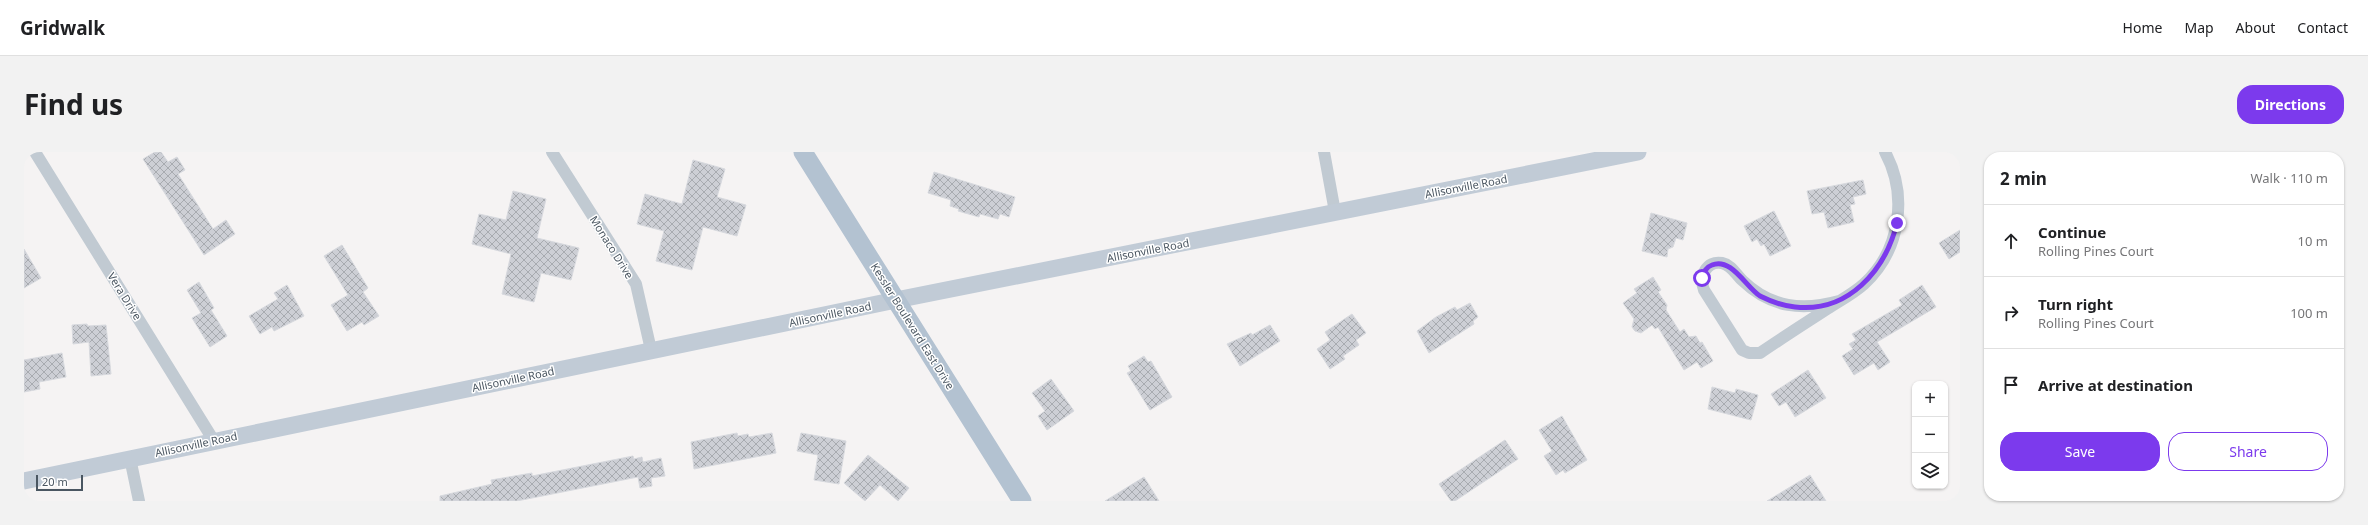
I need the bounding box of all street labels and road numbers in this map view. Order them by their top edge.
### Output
street label: Allisonville Road [1423,171,1509,201]
street label: Monaco Drive [587,213,637,281]
street label: Allisonville Road [1105,235,1191,265]
street label: Kessler Boulevard East Drive [868,260,958,392]
street label: Vera Drive [105,269,145,323]
street label: Allisonville Road [787,298,873,330]
street label: Allisonville Road [470,363,556,395]
street label: Allisonville Road [153,428,239,460]

